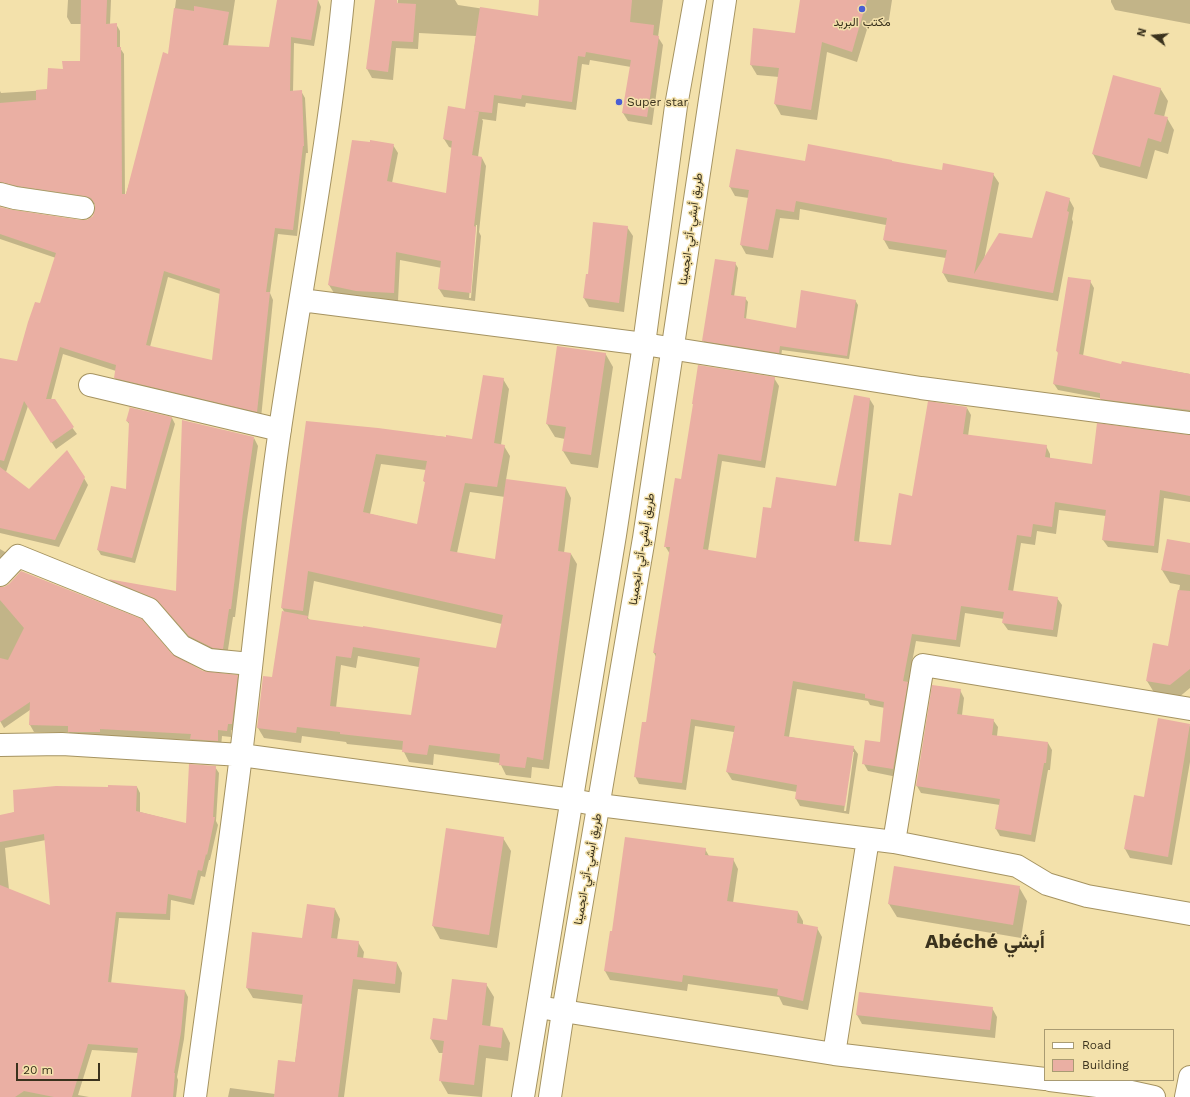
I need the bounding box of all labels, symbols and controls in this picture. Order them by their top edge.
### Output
marker: مكتب البريد [857,4,867,14]
place label: مكتب البريد [833,15,891,29]
north arrow [1134,16,1174,56]
text: N [1135,27,1149,38]
place label: Super star [627,95,689,109]
marker: Super star [614,97,624,107]
street label: طريق أبشي-أتي-انجمينا [676,172,706,286]
street label: طريق أبشي-أتي-انجمينا [626,492,658,606]
street label: طريق أبشي-أتي-انجمينا [571,812,605,926]
district label: Abéché أبشي [925,930,1045,954]
legend [1044,1029,1174,1081]
text: Road [1082,1038,1111,1052]
scale bar [18,1055,102,1081]
text: Building [1082,1058,1129,1072]
text: 20 m [23,1063,53,1077]

